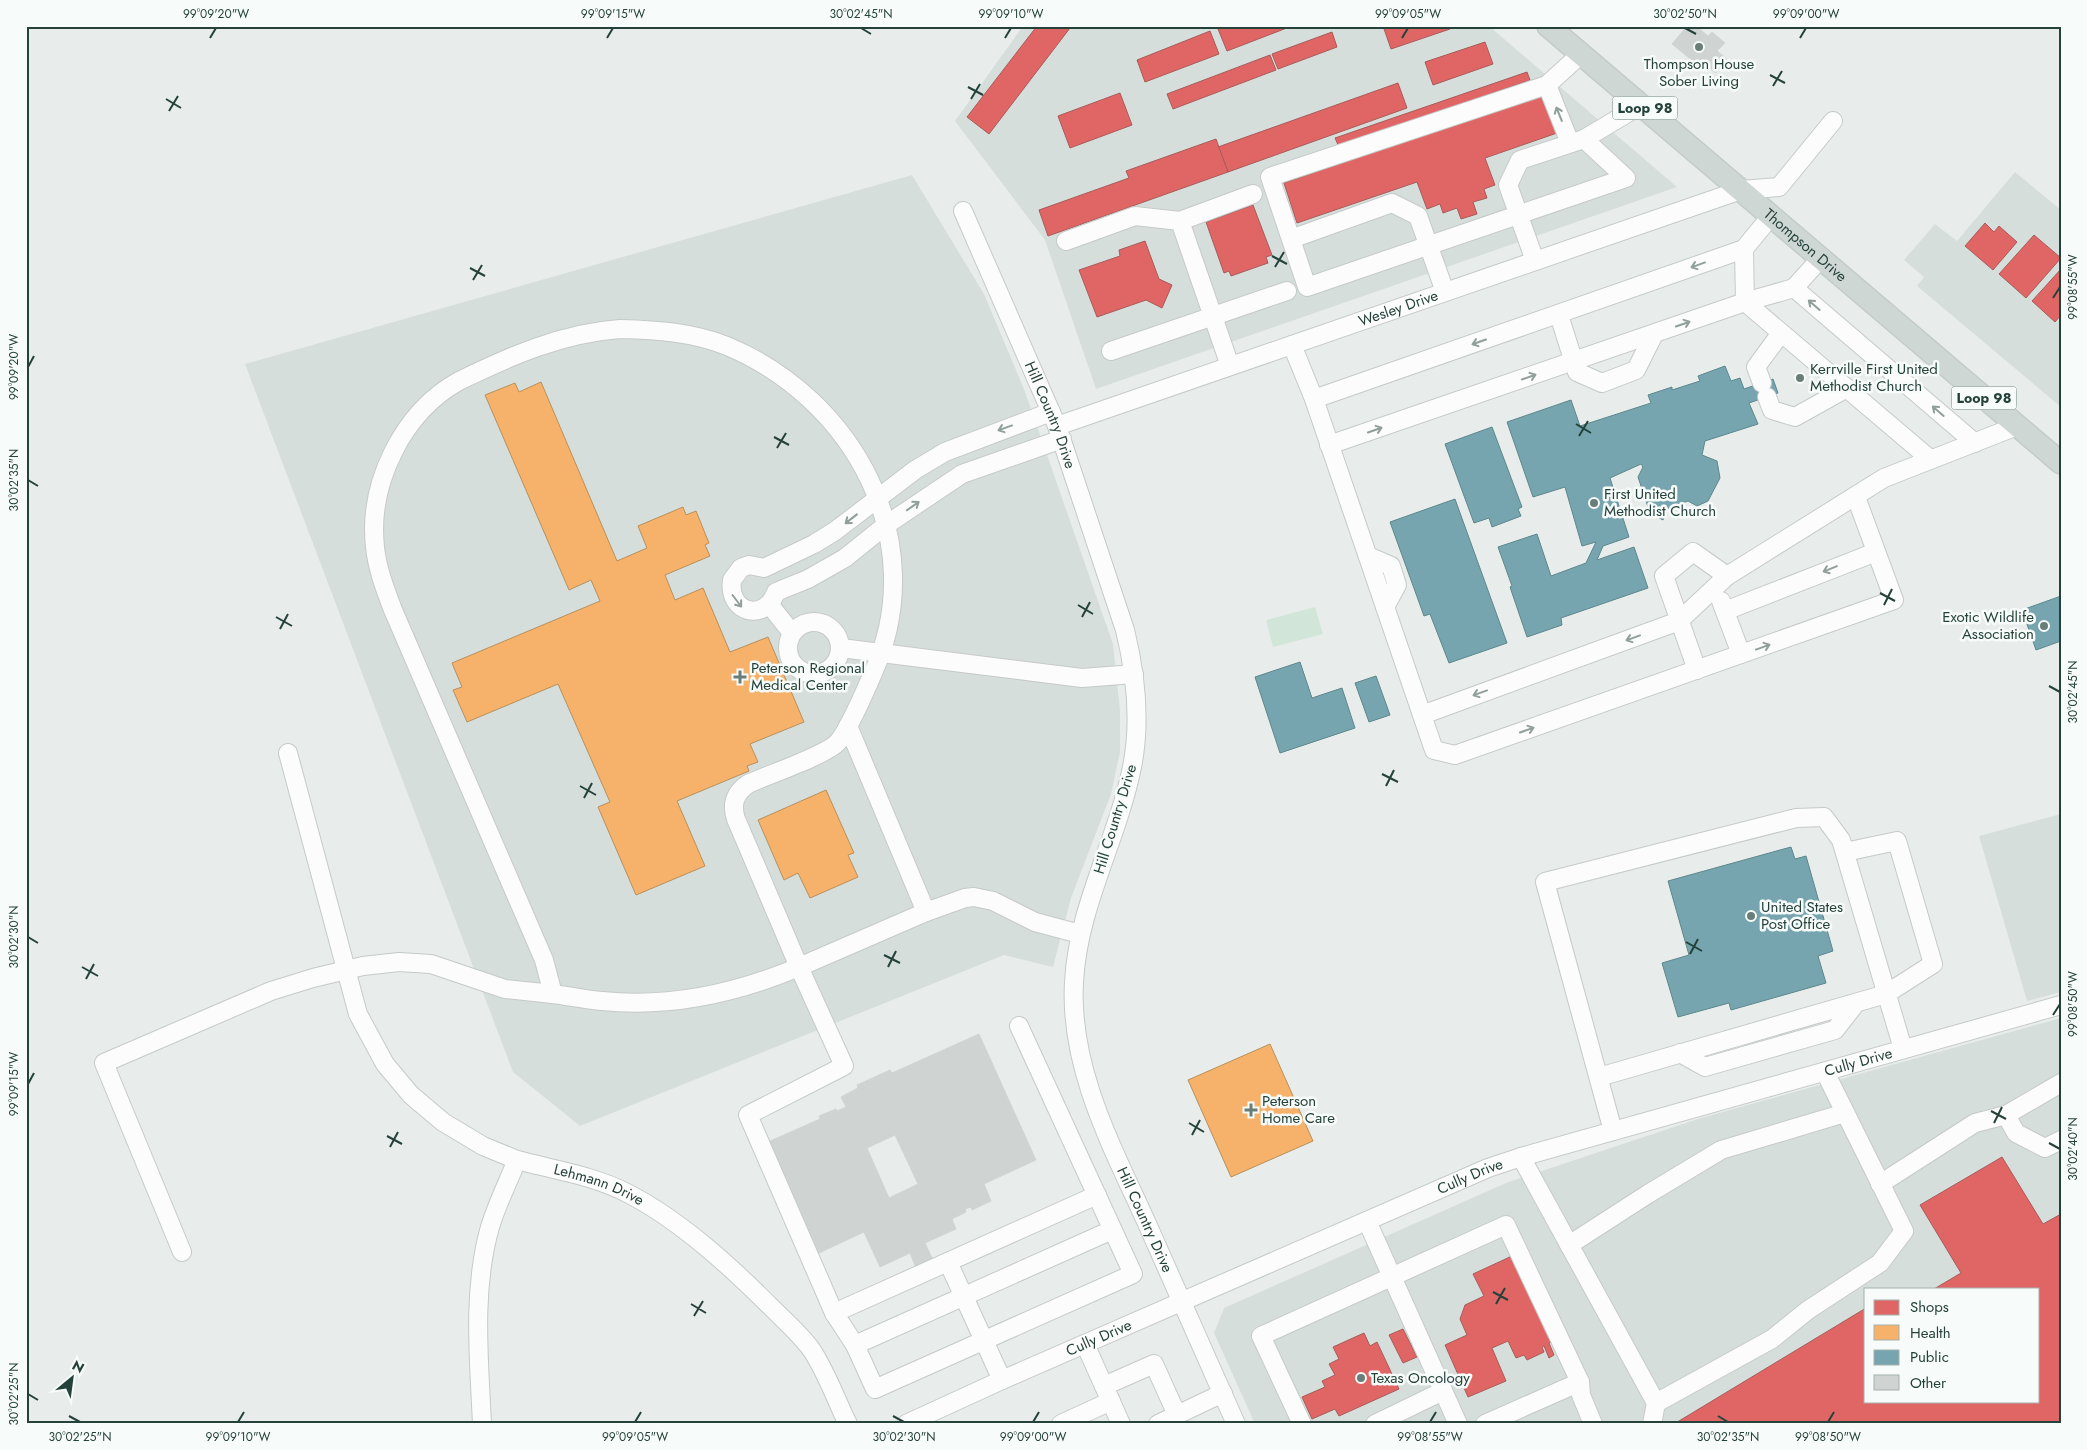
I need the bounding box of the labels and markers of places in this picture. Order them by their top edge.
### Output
marker: Thompson House Sober Living [1693,41,1705,53]
place label: Thompson House Sober Living [1644,53,1755,92]
place label: Kerrville First United Methodist Church [1810,358,1938,397]
marker: Kerrville First United Methodist Church [1794,372,1806,384]
place label: First United Methodist Church [1604,483,1716,522]
marker: First United Methodist Church [1588,497,1600,509]
place label: Exotic Wildlife Association [1942,606,2034,645]
marker: Exotic Wildlife Association [2038,620,2050,632]
place label: Peterson Regional Medical Center [751,657,865,696]
marker: Peterson Regional Medical Center [733,670,747,684]
place label: United States Post Office [1761,896,1843,935]
marker: United States Post Office [1745,910,1757,922]
place label: Peterson Home Care [1262,1090,1335,1129]
marker: Peterson Home Care [1244,1103,1258,1117]
place label: Texas Oncology [1371,1367,1470,1389]
marker: Texas Oncology [1355,1372,1367,1384]

